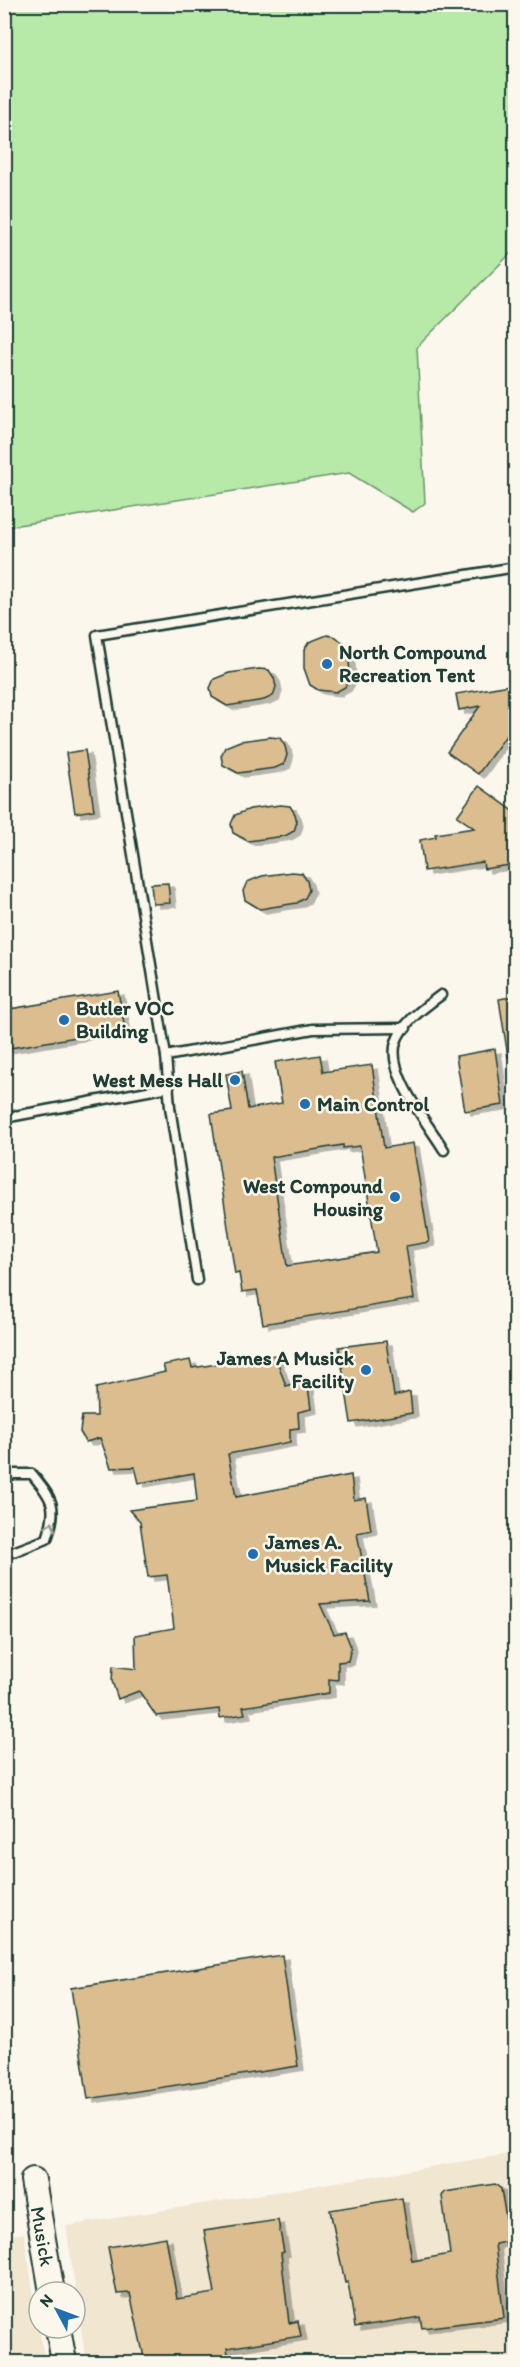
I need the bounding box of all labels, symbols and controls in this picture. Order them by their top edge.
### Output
place label: North Compound Recreation Tent [339,640,488,687]
marker: North Compound Recreation Tent [320,657,334,671]
place label: Butler VOC Building [76,996,174,1044]
marker: Butler VOC Building [57,1013,71,1027]
place label: West Mess Hall [93,1068,223,1092]
marker: West Mess Hall [228,1073,242,1087]
place label: Main Control [317,1092,429,1116]
marker: Main Control [298,1097,312,1111]
place label: West Compound Housing [243,1174,384,1222]
marker: West Compound Housing [388,1190,402,1204]
place label: James A Musick Facility [216,1346,355,1394]
marker: James A Musick Facility [359,1363,373,1377]
one-way arrow [44,1521,56,1532]
place label: James A. Musick Facility [264,1530,393,1578]
marker: James A. Musick Facility [246,1547,260,1561]
street label: Musick [26,2204,60,2269]
north arrow [27,2280,87,2340]
text: N [35,2290,57,2311]

